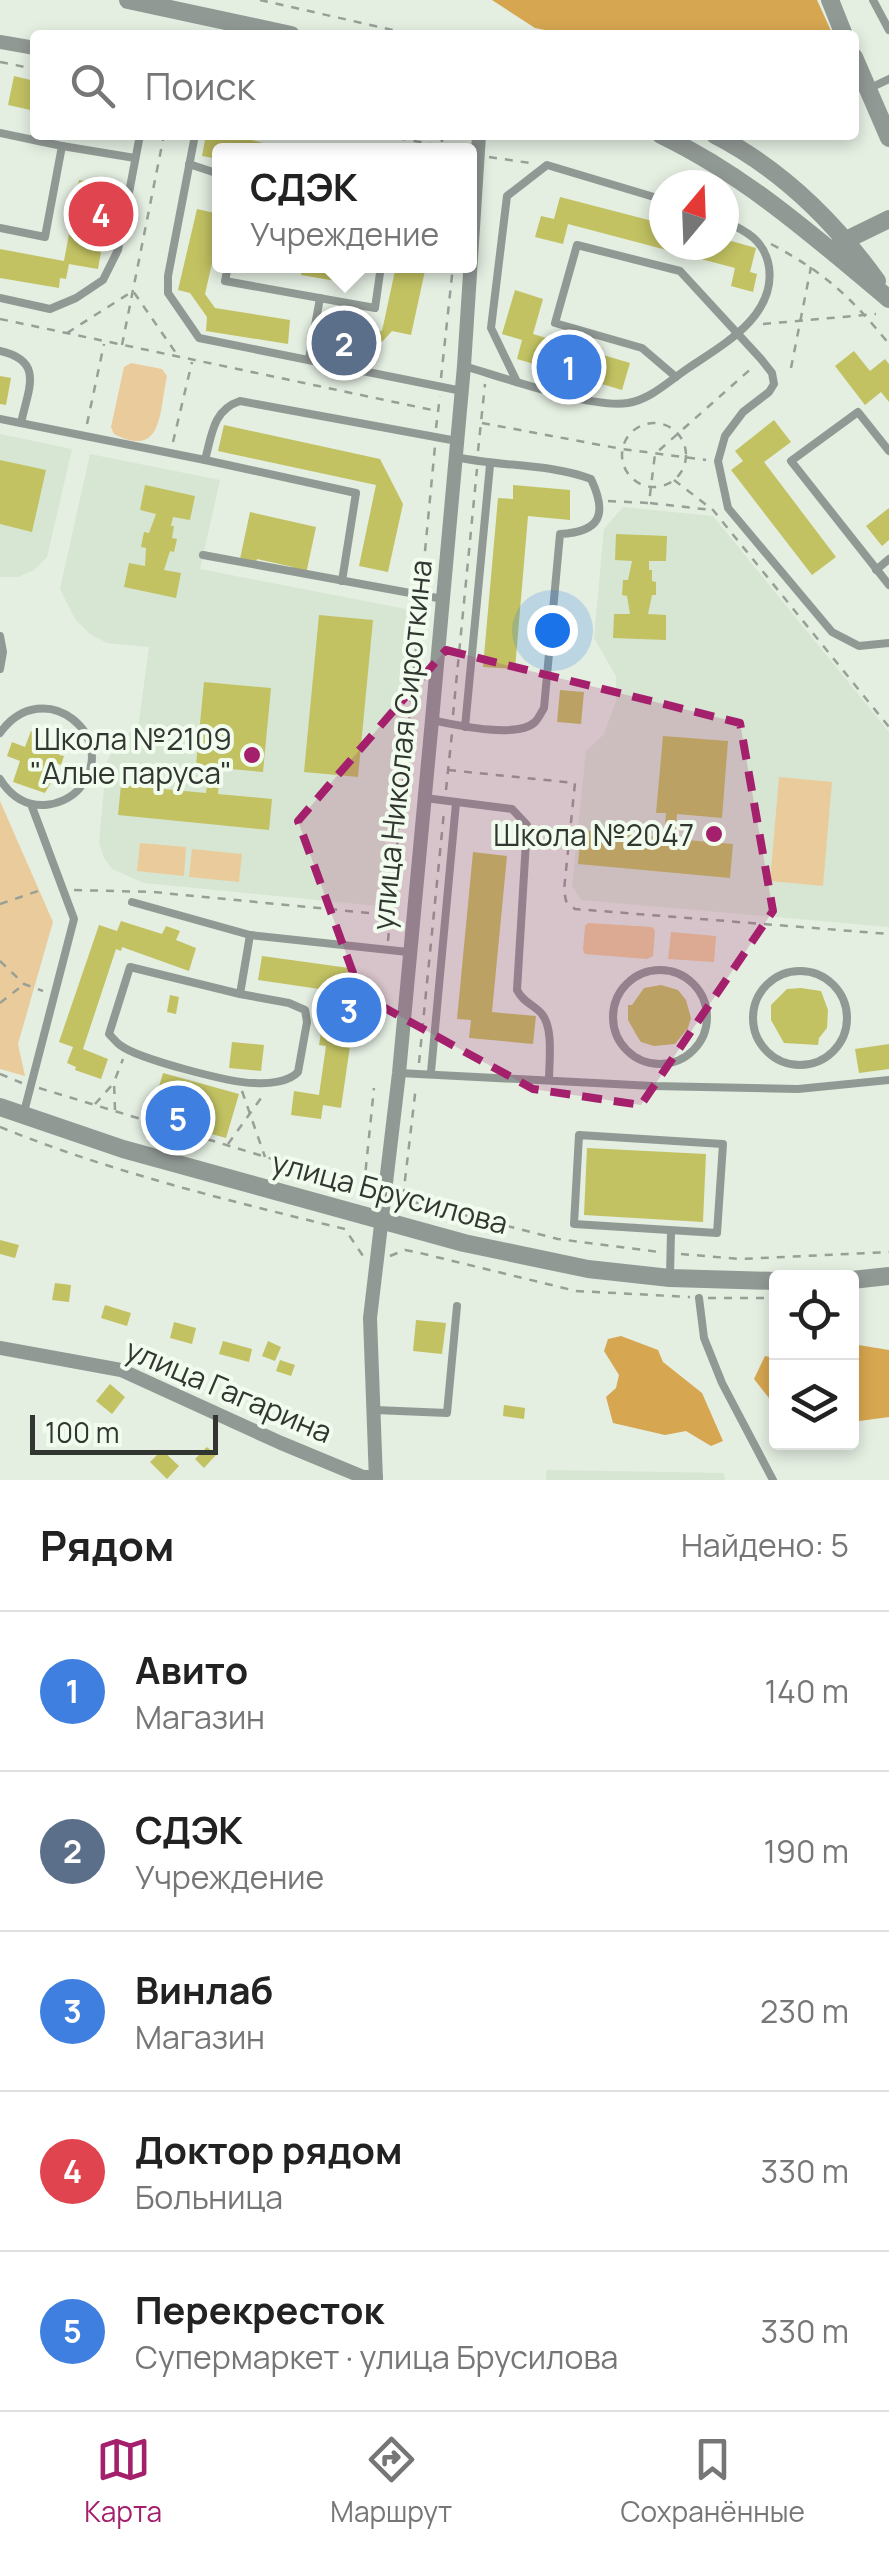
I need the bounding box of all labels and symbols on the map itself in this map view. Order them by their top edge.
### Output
north arrow [649,170,739,260]
pin: 4 [68,176,134,252]
pin: 2 [312,306,376,380]
pin: 1 [536,330,602,404]
street label: улица Николая Сироткина [361,558,441,932]
your location [527,605,578,656]
place label: Школа №2109 "Алые паруса" [30,718,232,793]
marker: Школа №2109 "Алые паруса" [241,744,263,766]
place label: Школа №2047 [493,814,694,855]
marker: Школа №2047 [703,823,725,845]
pin: 3 [316,972,382,1048]
pin: 5 [146,1080,210,1156]
street label: улица Брусилова [267,1141,513,1243]
street label: улица Гагарина [120,1328,338,1452]
scale bar [30,1410,218,1454]

